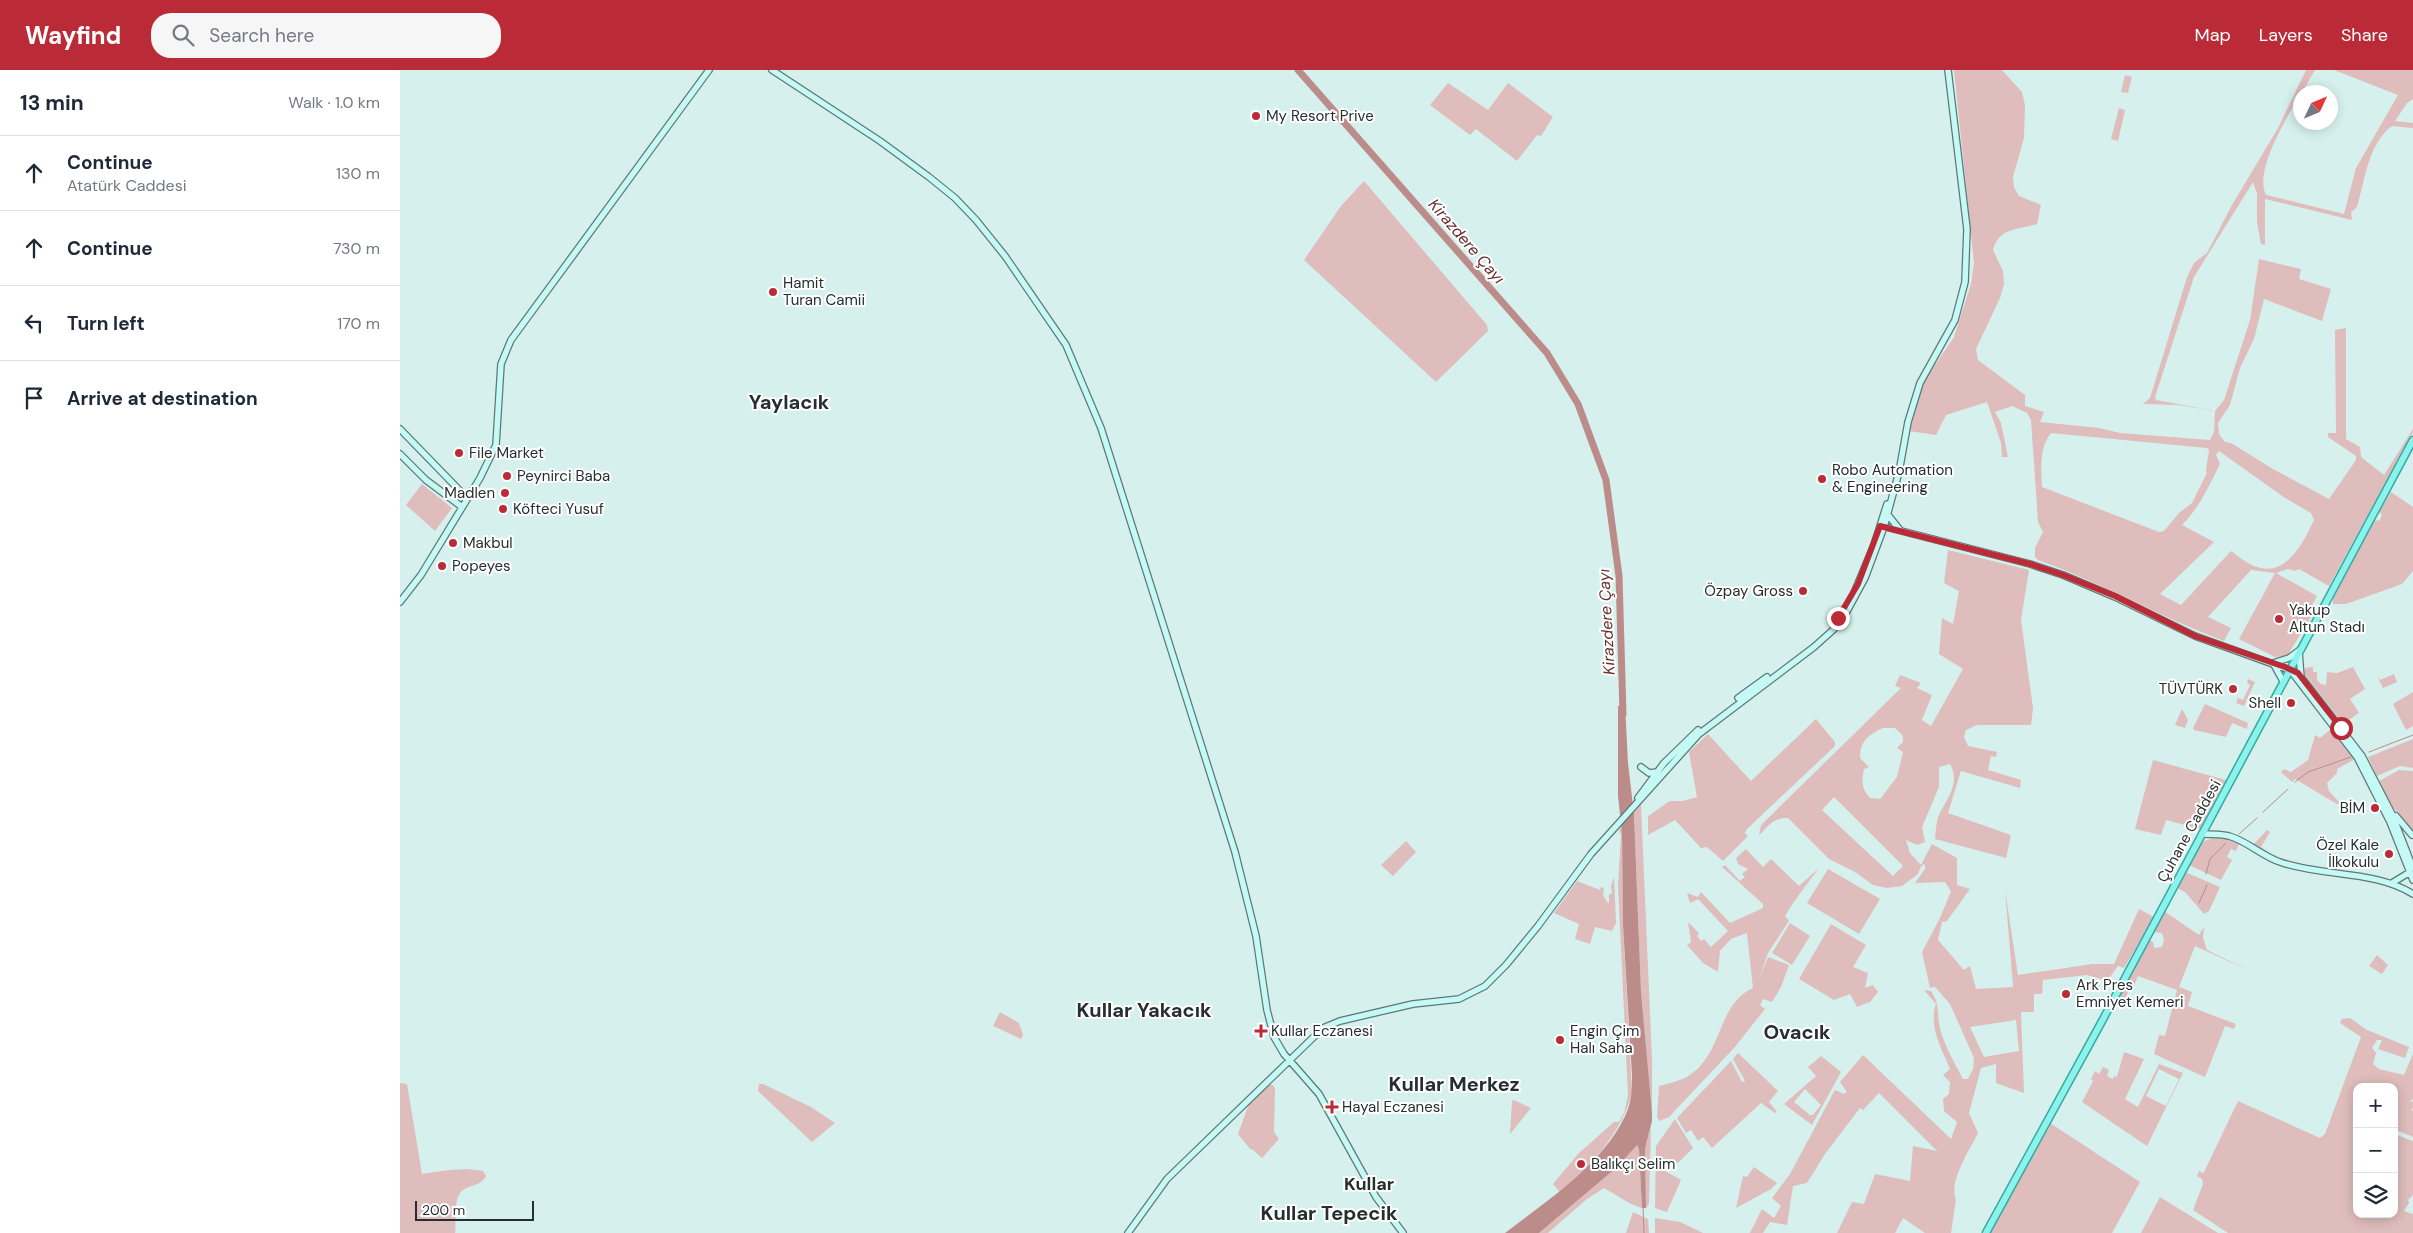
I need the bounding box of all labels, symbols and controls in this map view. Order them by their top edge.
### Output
search box [151,13,501,58]
text: Wayfind [25,20,121,51]
icon: search [169,21,197,49]
text: Search here [209,23,314,48]
text: Map [2195,23,2231,47]
text: Layers [2259,23,2313,47]
text: Share [2341,23,2388,47]
north arrow [2293,85,2338,130]
text: 13 min [20,89,84,117]
text: Walk · 1.0 km [288,92,380,113]
place label: My Resort Prive [1266,106,1374,126]
marker: My Resort Prive [1250,110,1262,122]
text: Continue [67,150,153,175]
icon: ahead [20,159,48,187]
text: 130 m [336,163,380,184]
text: Atatürk Caddesi [67,175,187,196]
water label: Kirazdere Çayı [1424,194,1510,289]
icon: ahead [20,234,48,262]
text: Continue [67,236,153,261]
text: 730 m [333,238,380,259]
place label: Hamit Turan Camii [783,273,865,310]
marker: Hamit Turan Camii [767,286,779,298]
icon: left [20,309,48,337]
text: Turn left [67,311,145,336]
text: 170 m [337,313,380,334]
icon: arrive [20,384,48,412]
text: Arrive at destination [67,386,258,411]
district label: Yaylacık [749,389,830,415]
place label: File Market [469,443,544,463]
marker: File Market [453,447,465,459]
place label: Robo Automation & Engineering [1832,460,1953,497]
place label: Peynirci Baba [517,466,610,486]
marker: Peynirci Baba [501,470,513,482]
marker: Robo Automation & Engineering [1816,473,1828,485]
place label: Madlen [444,483,495,503]
marker: Madlen [499,487,511,499]
place label: Köfteci Yusuf [513,499,604,519]
marker: Köfteci Yusuf [497,503,509,515]
place label: Makbul [463,533,513,553]
marker: Makbul [447,537,459,549]
place label: Popeyes [452,556,510,576]
marker: Popeyes [436,560,448,572]
water label: Kirazdere Çayı [1593,568,1620,676]
place label: Özpay Gross [1704,581,1793,601]
marker: Özpay Gross [1797,585,1809,597]
place label: Yakup Altun Stadı [2289,600,2365,637]
route end [1827,607,1850,630]
marker: Yakup Altun Stadı [2273,613,2285,625]
place label: TÜVTÜRK [2159,679,2223,699]
marker: TÜVTÜRK [2227,683,2239,695]
place label: Shell [2248,693,2281,713]
marker: Shell [2285,697,2297,709]
route start [2330,717,2353,740]
street label: Çuhane Caddesi [2152,776,2226,886]
place label: BİM [2340,798,2365,818]
marker: BİM [2369,802,2381,814]
place label: Özel Kale İlkokulu [2316,835,2379,872]
marker: Özel Kale İlkokulu [2383,848,2395,860]
place label: Ark Pres Emniyet Kemeri [2076,975,2184,1012]
marker: Ark Pres Emniyet Kemeri [2060,988,2072,1000]
district label: Kullar Yakacık [1076,997,1212,1023]
district label: Ovacık [1763,1019,1831,1045]
place label: Kullar Eczanesi [1271,1021,1373,1041]
place label: Engin Çim Halı Saha [1570,1021,1639,1058]
marker: Kullar Eczanesi [1255,1025,1267,1037]
marker: Engin Çim Halı Saha [1554,1034,1566,1046]
district label: Kullar Merkez [1388,1071,1520,1097]
map controls [2353,1083,2398,1218]
button: + [2353,1083,2398,1128]
place label: Hayal Eczanesi [1342,1097,1444,1117]
marker: Hayal Eczanesi [1326,1101,1338,1113]
button: − [2353,1128,2398,1173]
place label: Balıkçı Selim [1591,1154,1675,1174]
marker: Balıkçı Selim [1575,1158,1587,1170]
district label: Kullar [1344,1172,1394,1196]
button: layers [2353,1173,2398,1218]
scale bar [415,1198,534,1221]
district label: Kullar Tepecik [1260,1200,1398,1226]
text: 200 m [422,1201,465,1219]

